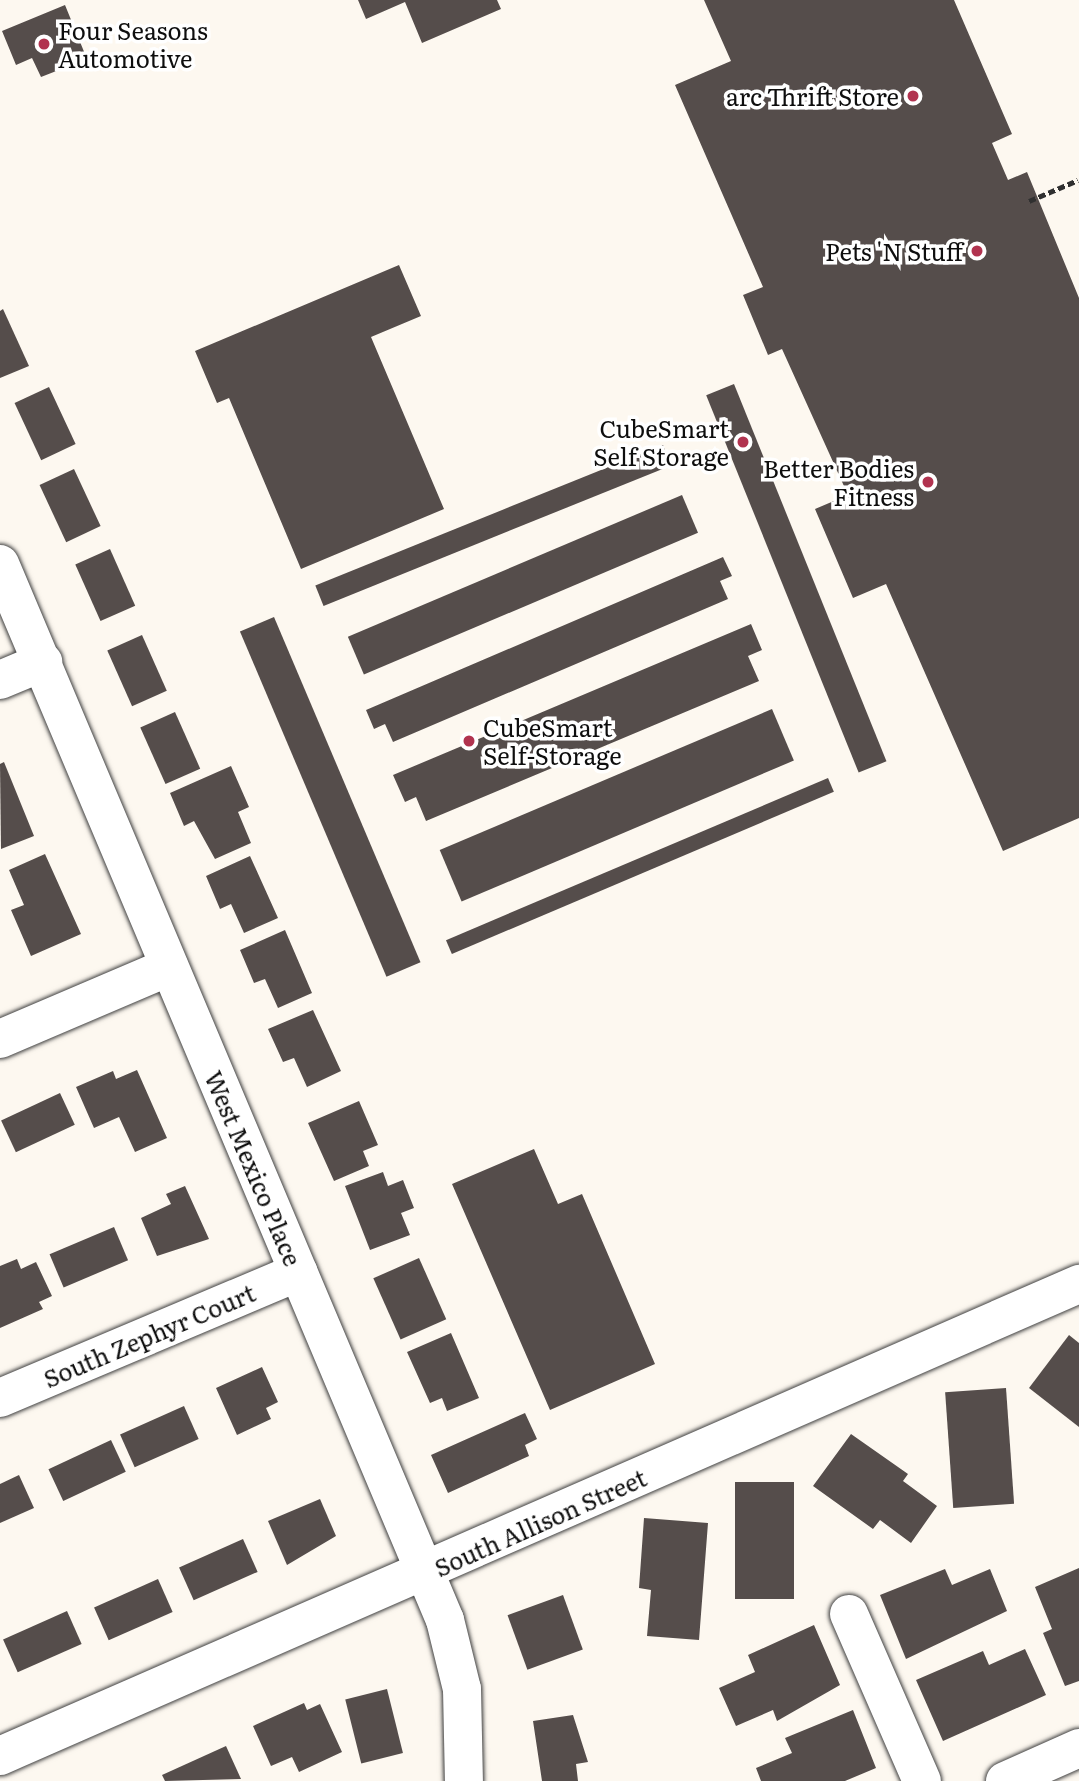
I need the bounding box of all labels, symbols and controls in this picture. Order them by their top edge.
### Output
place label: Four Seasons Automotive [58,16,208,72]
marker: Four Seasons Automotive [36,36,52,52]
place label: arc Thrift Store [726,82,899,110]
marker: arc Thrift Store [905,88,921,104]
place label: Pets 'N Stuff [825,237,963,265]
marker: Pets 'N Stuff [969,243,985,259]
place label: CubeSmart Self Storage [593,414,729,470]
marker: CubeSmart Self Storage [735,434,751,450]
place label: Better Bodies Fitness [763,454,914,510]
marker: Better Bodies Fitness [920,474,936,490]
place label: CubeSmart Self-Storage [483,713,622,769]
marker: CubeSmart Self-Storage [461,733,477,749]
street label: West Mexico Place [200,1066,308,1270]
street label: South Zephyr Court [39,1277,259,1393]
street label: South Allison Street [430,1462,650,1582]

